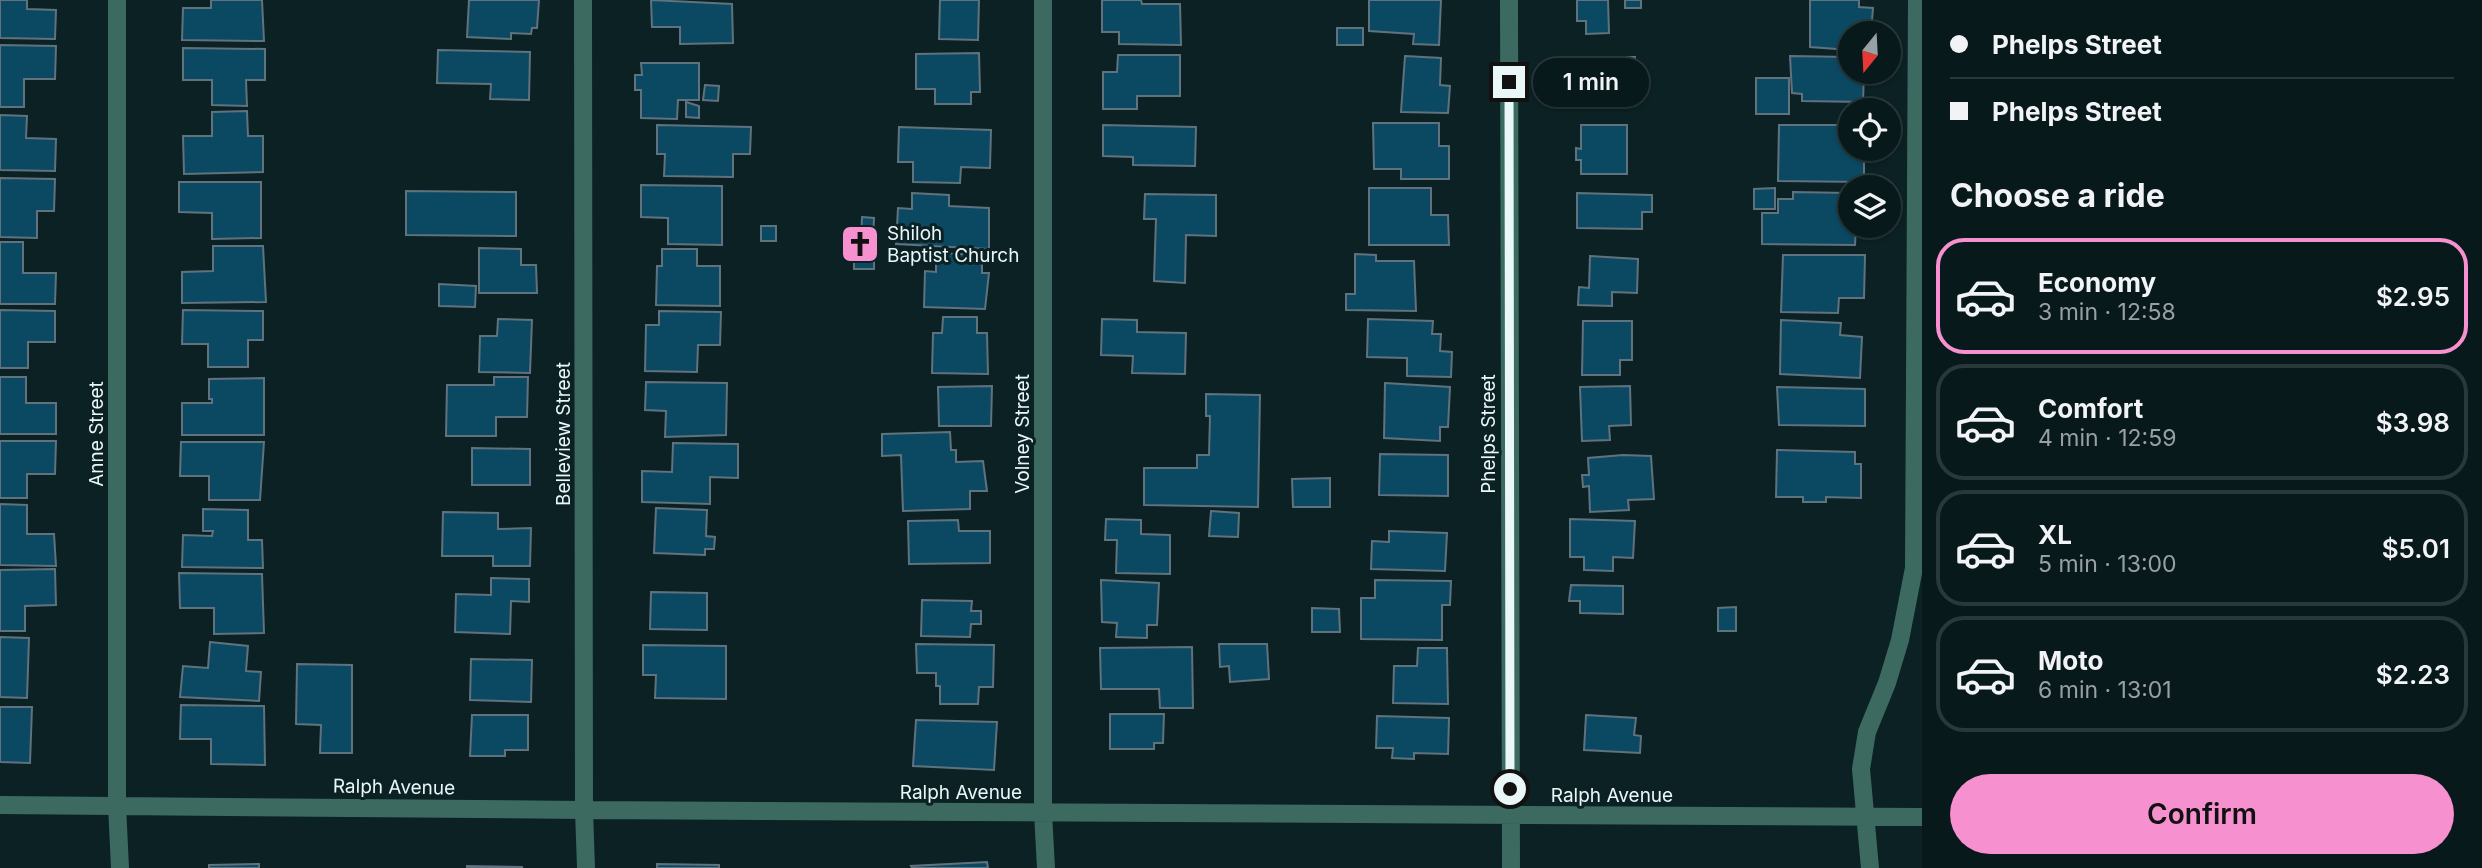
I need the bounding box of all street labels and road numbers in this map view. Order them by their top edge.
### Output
street label: Belleview Street [552,362,575,506]
street label: Volney Street [1011,374,1034,494]
street label: Phelps Street [1477,374,1500,494]
street label: Anne Street [85,381,108,487]
street label: Ralph Avenue [333,774,455,800]
street label: Ralph Avenue [900,781,1022,804]
street label: Ralph Avenue [1551,784,1673,807]

